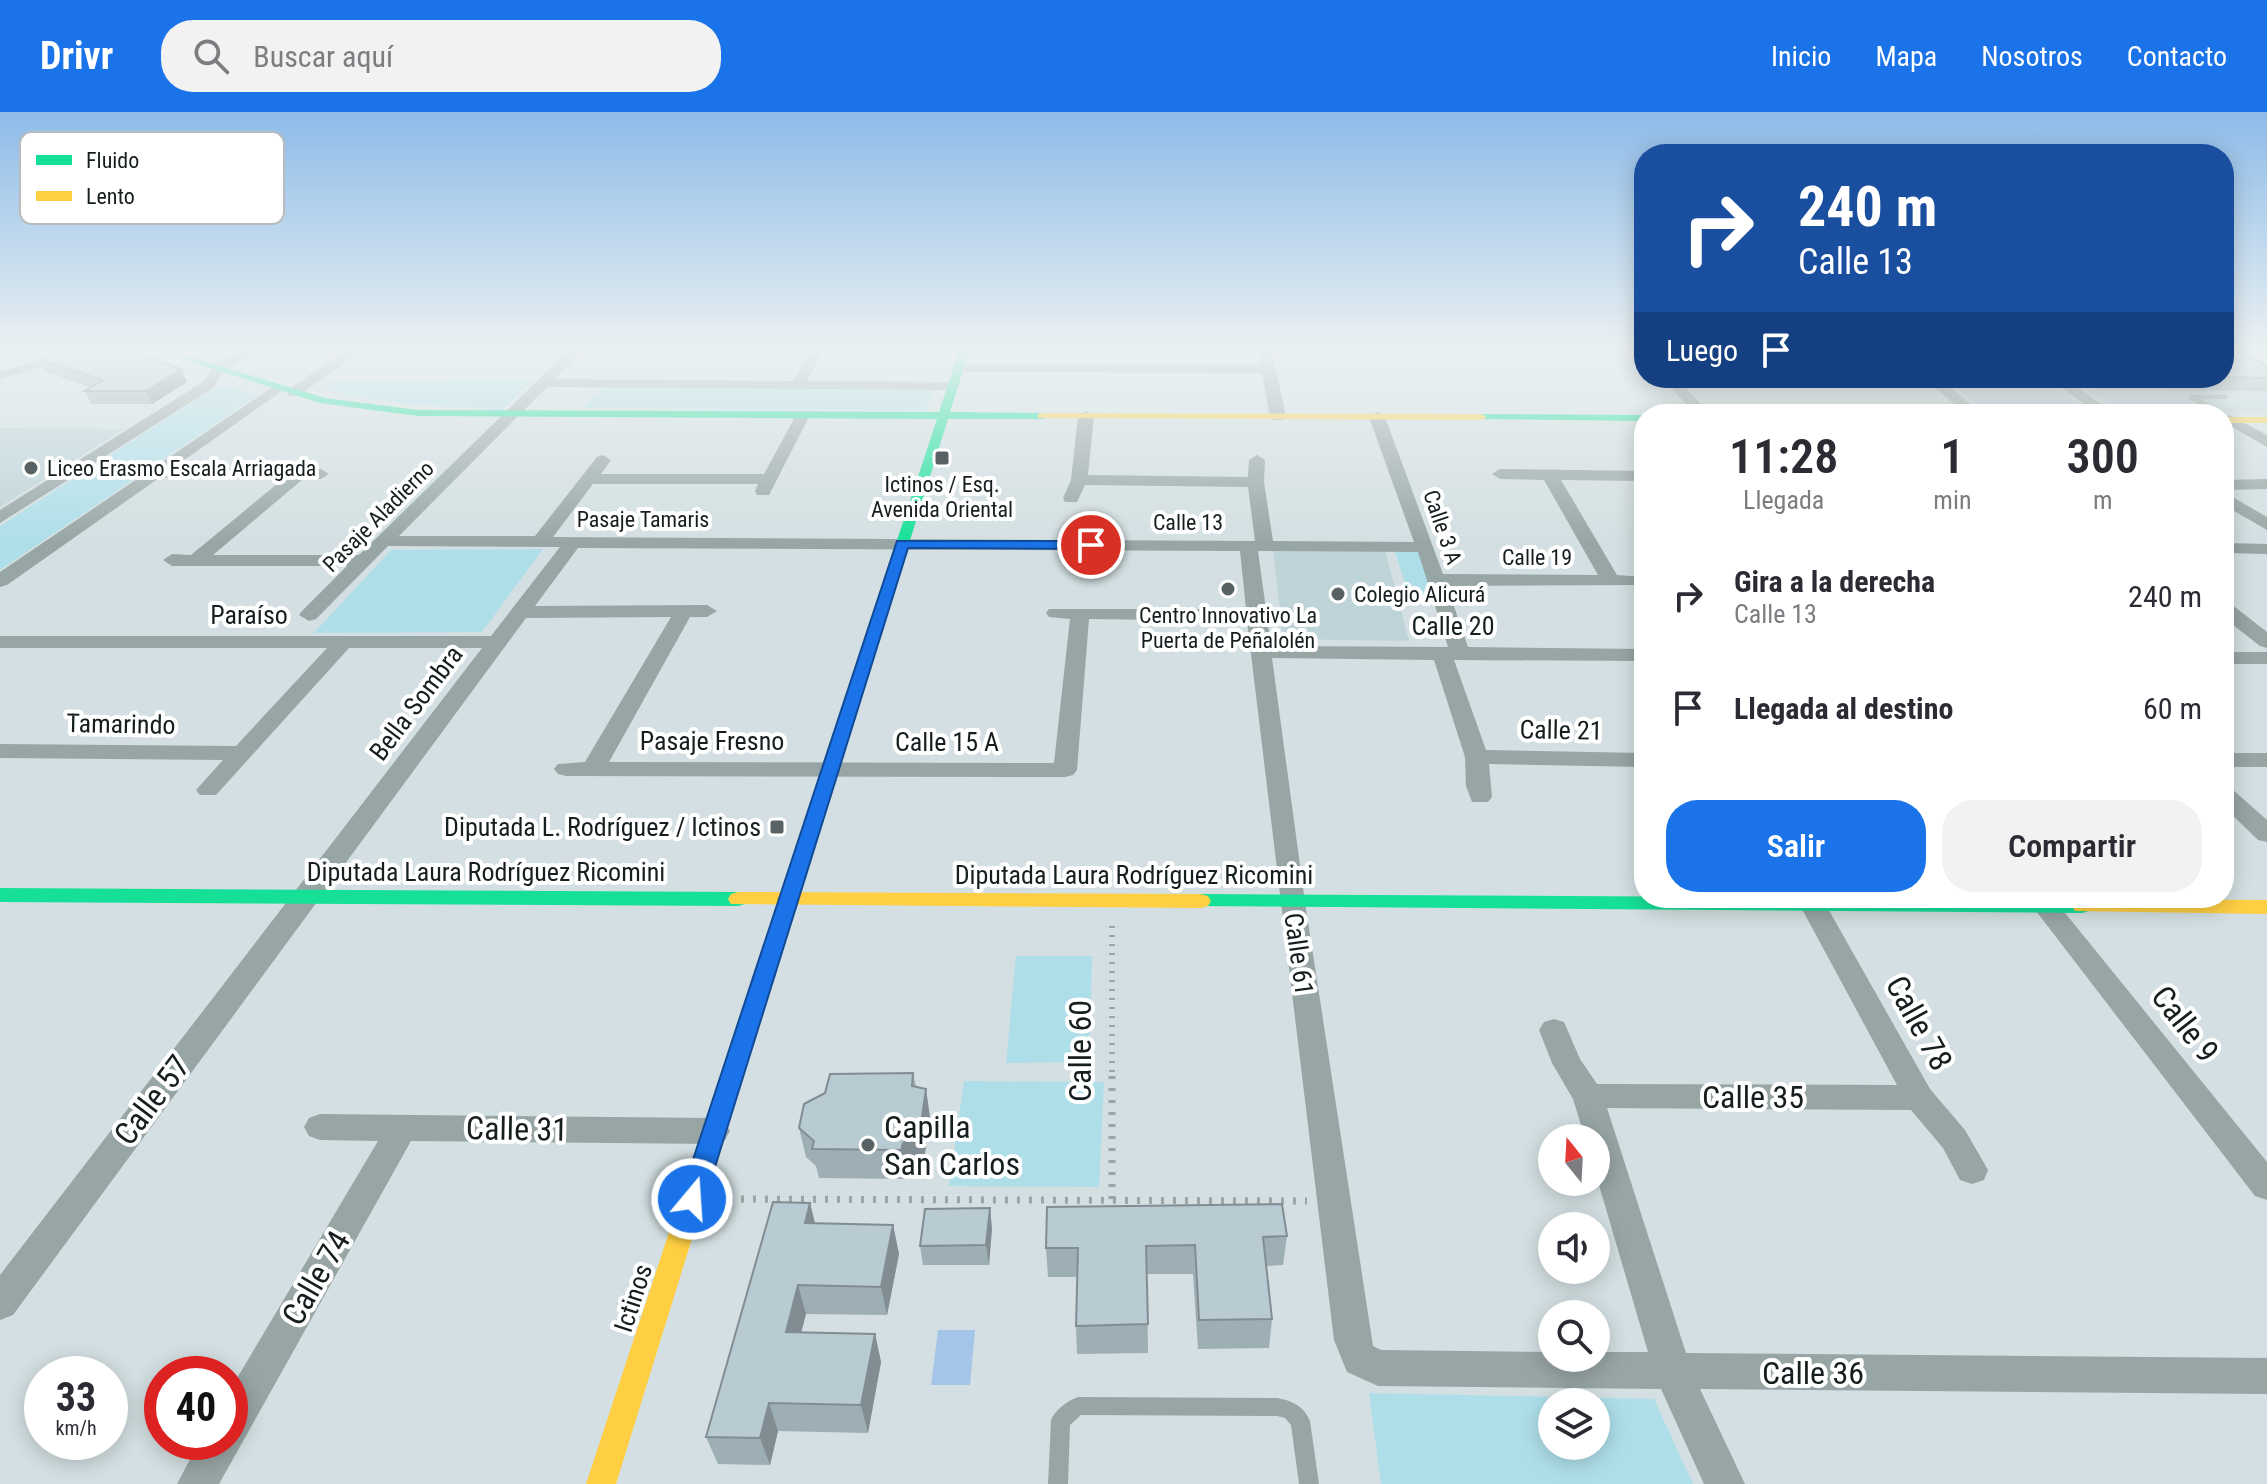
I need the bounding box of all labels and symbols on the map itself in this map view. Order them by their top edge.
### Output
legend [20,132,284,224]
text: Fluido [86,148,139,173]
text: Lento [86,184,135,209]
marker: Ictinos / Esq. Avenida Oriental [933,449,951,467]
place label: Liceo Erasmo Escala Arriagada [47,456,316,481]
street label: Pasaje Aladierno [318,456,439,577]
marker: Liceo Erasmo Escala Arriagada [22,459,40,477]
place label: Ictinos / Esq. Avenida Oriental [871,472,1013,522]
street label: Calle 3 A [1418,487,1467,568]
street label: Pasaje Tamaris [577,507,709,532]
street label: Calle 13 [1153,510,1223,535]
pin [1057,511,1125,579]
street label: Calle 19 [1502,545,1572,570]
marker: Centro Innovativo La Puerta de Peñalolén [1219,580,1237,598]
place label: Colegio Alicurá [1354,582,1485,607]
marker: Colegio Alicurá [1329,585,1347,603]
street label: Paraíso [210,600,288,630]
place label: Centro Innovativo La Puerta de Peñalolén [1139,603,1317,653]
street label: Calle 20 [1412,611,1494,641]
street label: Bella Sombra [363,640,469,766]
street label: Tamarindo [66,708,176,740]
street label: Calle 21 [1519,714,1603,746]
street label: Pasaje Fresno [640,726,784,756]
street label: Calle 15 A [895,727,999,757]
place label: Diputada L. Rodríguez / Ictinos [444,812,761,842]
marker: Diputada L. Rodríguez / Ictinos [768,818,786,836]
street label: Diputada Laura Rodríguez Ricomini [307,857,665,887]
street label: Diputada Laura Rodríguez Ricomini [955,860,1313,890]
street label: Calle 61 [1278,911,1320,997]
street label: Calle 78 [1878,969,1960,1077]
street label: Calle 9 [2143,978,2227,1070]
street label: Calle 60 [1061,1000,1099,1102]
street label: Calle 57 [106,1048,198,1152]
street label: Calle 35 [1702,1078,1804,1116]
place label: Capilla San Carlos [884,1108,1020,1183]
street label: Calle 31 [466,1109,568,1149]
north arrow [1538,1124,1610,1196]
marker: Capilla San Carlos [859,1136,877,1154]
position arrow [650,1157,734,1241]
street label: Calle 74 [274,1224,358,1332]
street label: Ictinos [608,1260,658,1336]
street label: Calle 36 [1762,1354,1864,1392]
speed limit sign: 40 [144,1356,248,1460]

